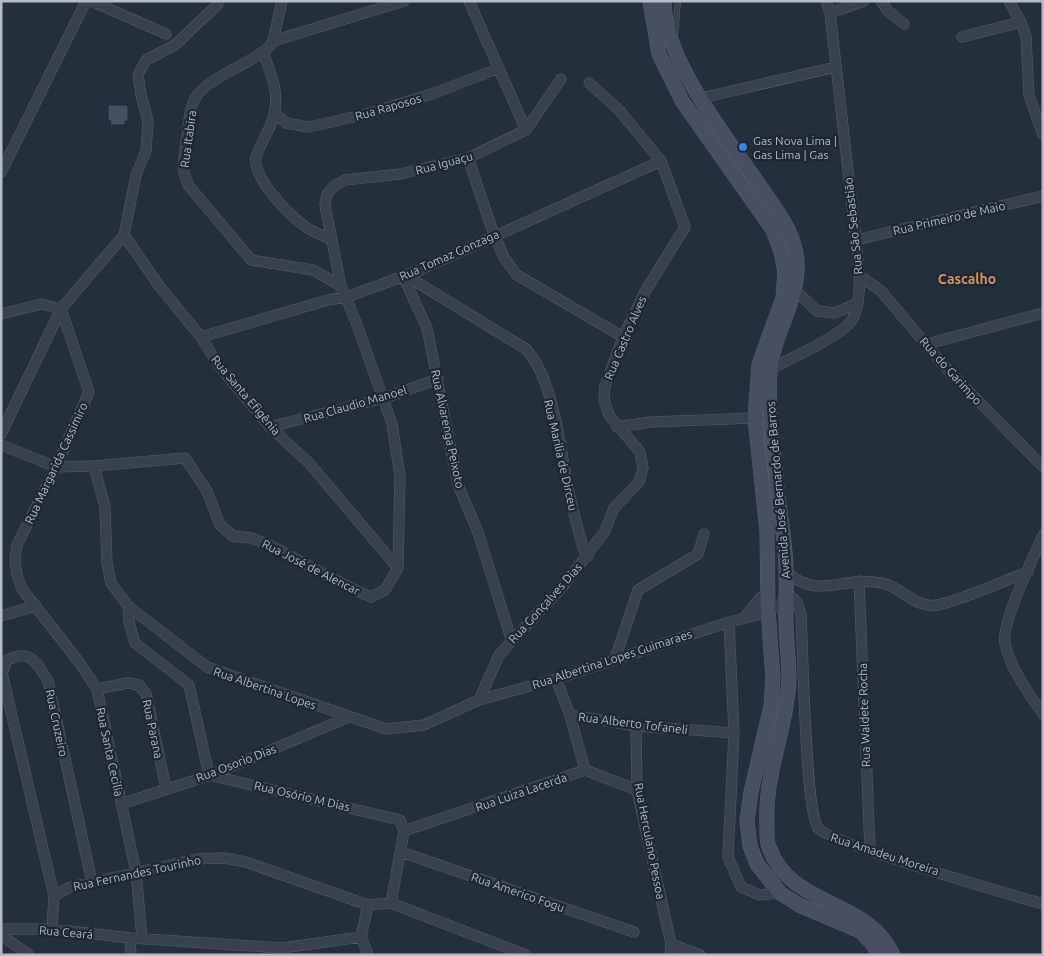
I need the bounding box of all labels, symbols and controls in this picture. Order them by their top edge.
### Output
street label: Rua Raposos [353,91,423,123]
street label: Rua Itabira [178,109,198,169]
place label: Gas Nova Lima | Gas Lima | Gas [753,134,837,161]
marker: Gas Nova Lima | Gas Lima | Gas [737,141,749,153]
street label: Rua Iguaçu [414,149,474,177]
street label: Rua São Sebastião [841,177,865,275]
street label: Rua Primeiro de Maio [892,199,1006,237]
street label: Rua Tomaz Gonzaga [397,227,501,283]
district label: Cascalho [938,271,996,287]
street label: Rua Castro Alves [602,294,648,382]
street label: Rua do Garimpo [917,335,985,407]
street label: Rua Santa Efigênia [209,353,283,437]
street label: Rua Alvarenga Peixoto [429,368,467,490]
street label: Rua Claudio Manoel [302,383,408,425]
street label: Rua Marilia de Dirceu [542,398,580,512]
street label: Rua Margarida Cassimiro [22,400,90,526]
street label: Avenida José Bernardo de Barros [764,401,792,579]
street label: Rua José de Alencar [260,537,362,597]
street label: Rua Gonçalves Dias [506,560,584,646]
street label: Rua Albertina Lopes Guimaraes [530,627,694,691]
street label: Rua Waldete Rocha [856,663,872,767]
street label: Rua Albertina Lopes [212,664,318,712]
street label: Rua Cruzeiro [44,688,70,758]
street label: Rua Parana [140,698,166,760]
street label: Rua Santa Cecilia [94,706,126,798]
street label: Rua Alberto Tofaneli [578,710,689,736]
street label: Rua Osorio Dias [194,742,278,784]
street label: Rua Luiza Lacerda [474,770,568,814]
street label: Rua Osório M Dias [253,779,351,813]
street label: Rua Herculano Pessoa [632,782,668,900]
street label: Rua Amadeu Moreira [829,830,941,878]
street label: Rua Fernandes Tourinho [72,853,202,893]
street label: Rua Americo Fogu [470,870,566,914]
street label: Rua Ceará [38,923,94,941]

